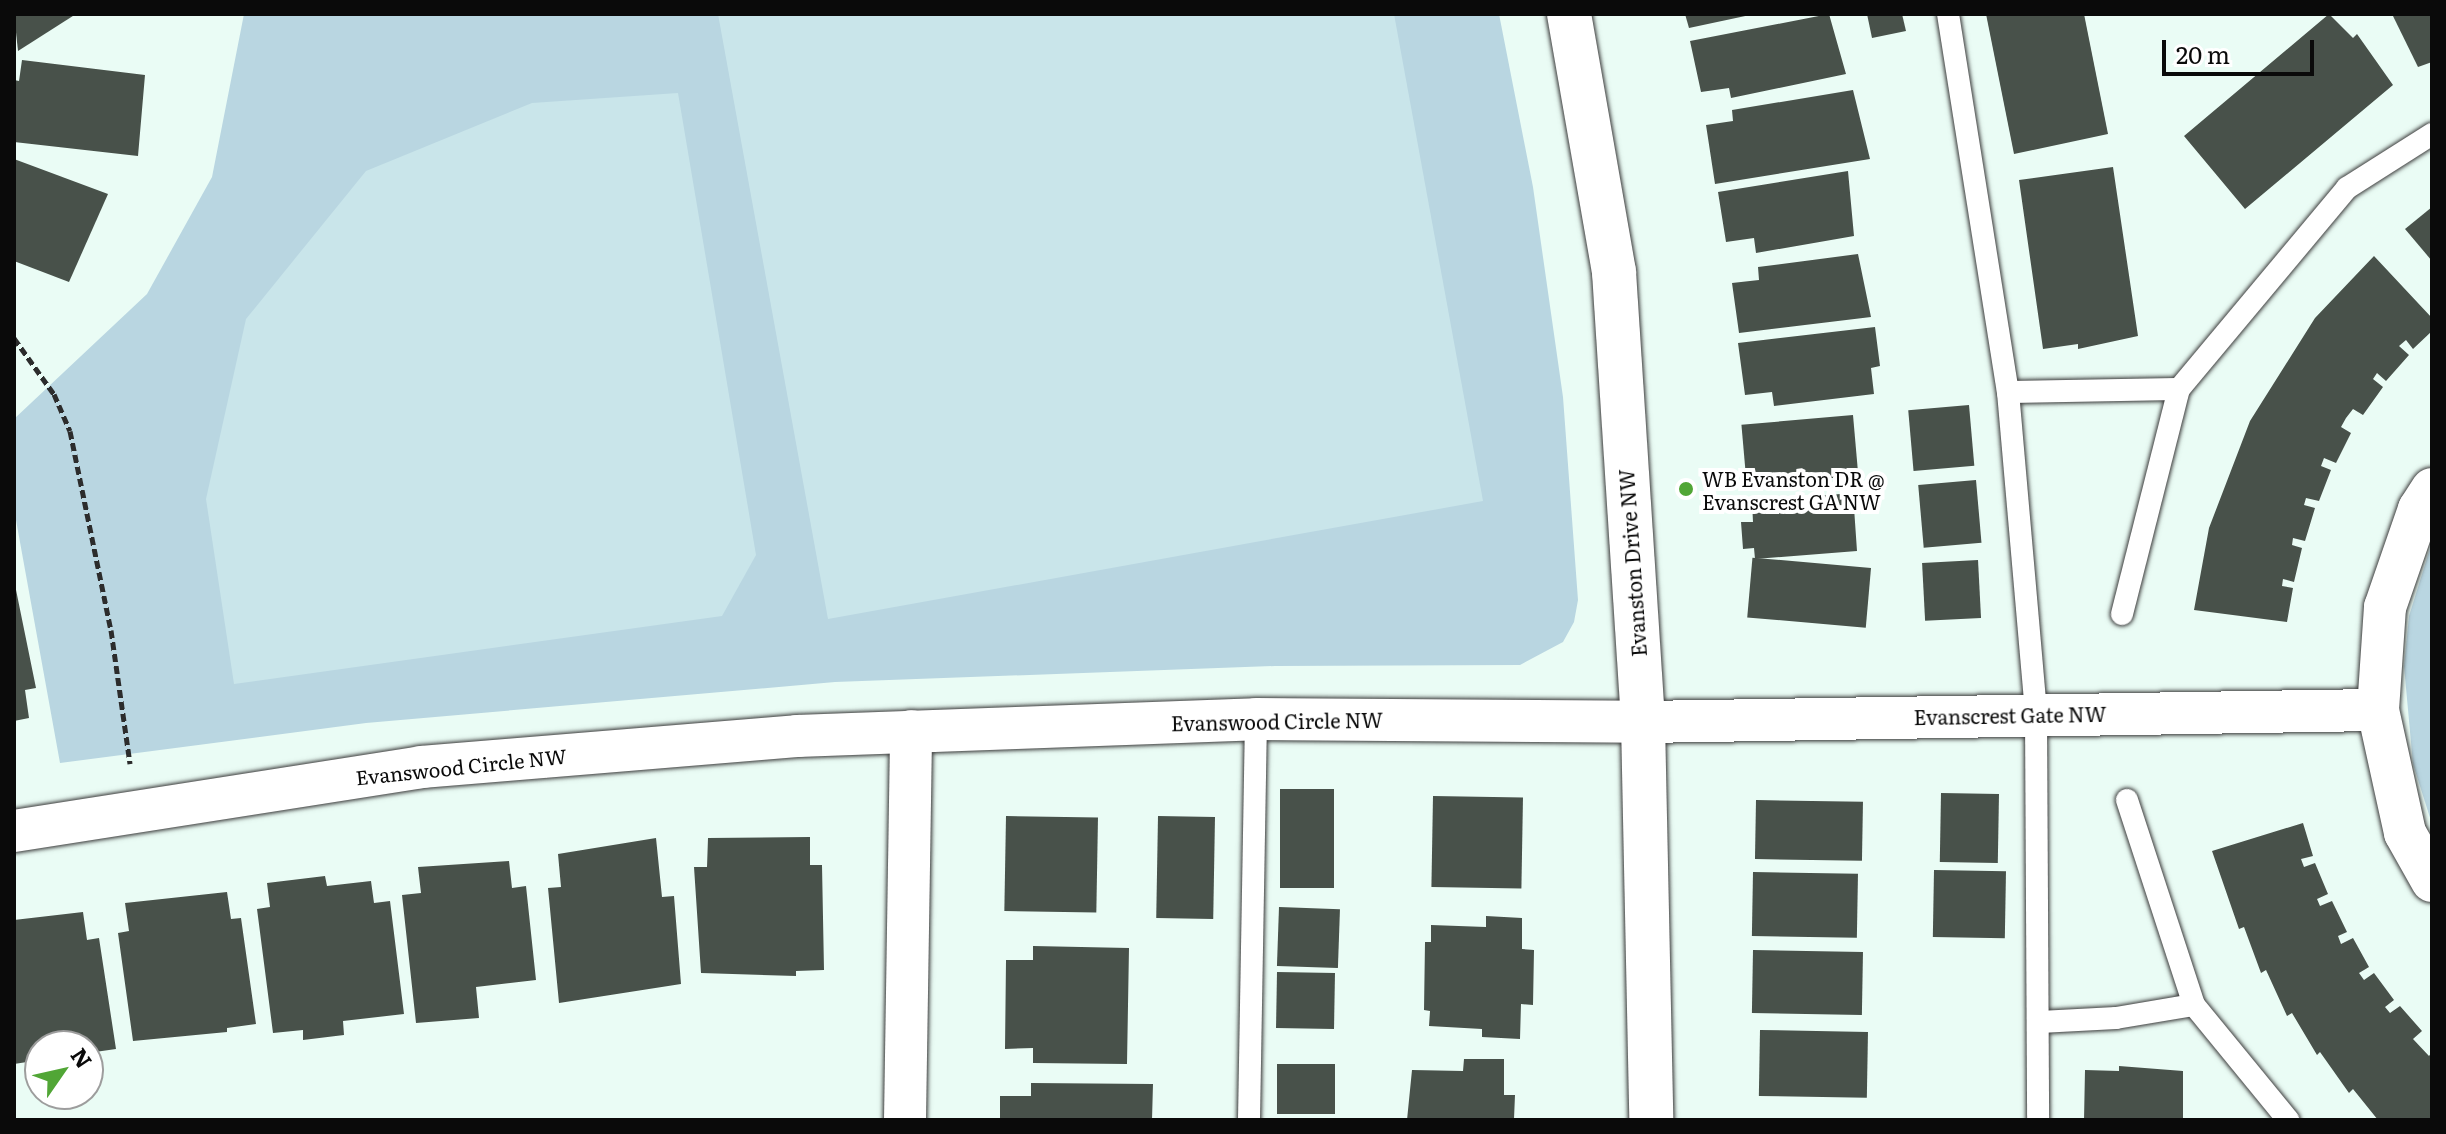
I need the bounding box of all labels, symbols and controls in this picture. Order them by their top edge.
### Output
scale bar [2166,24,2318,74]
text: 20 m [2176,36,2230,71]
place label: WB Evanston DR @ Evanscrest GA NW [1702,466,1885,513]
street label: Evanston Drive NW [1613,468,1651,658]
marker: WB Evanston DR @ Evanscrest GA NW [1677,480,1695,498]
street label: Evanscrest Gate NW [1913,701,2107,729]
street label: Evanswood Circle NW [1171,707,1383,735]
street label: Evanswood Circle NW [354,743,568,789]
north arrow [24,1030,104,1110]
text: N [64,1041,101,1074]

